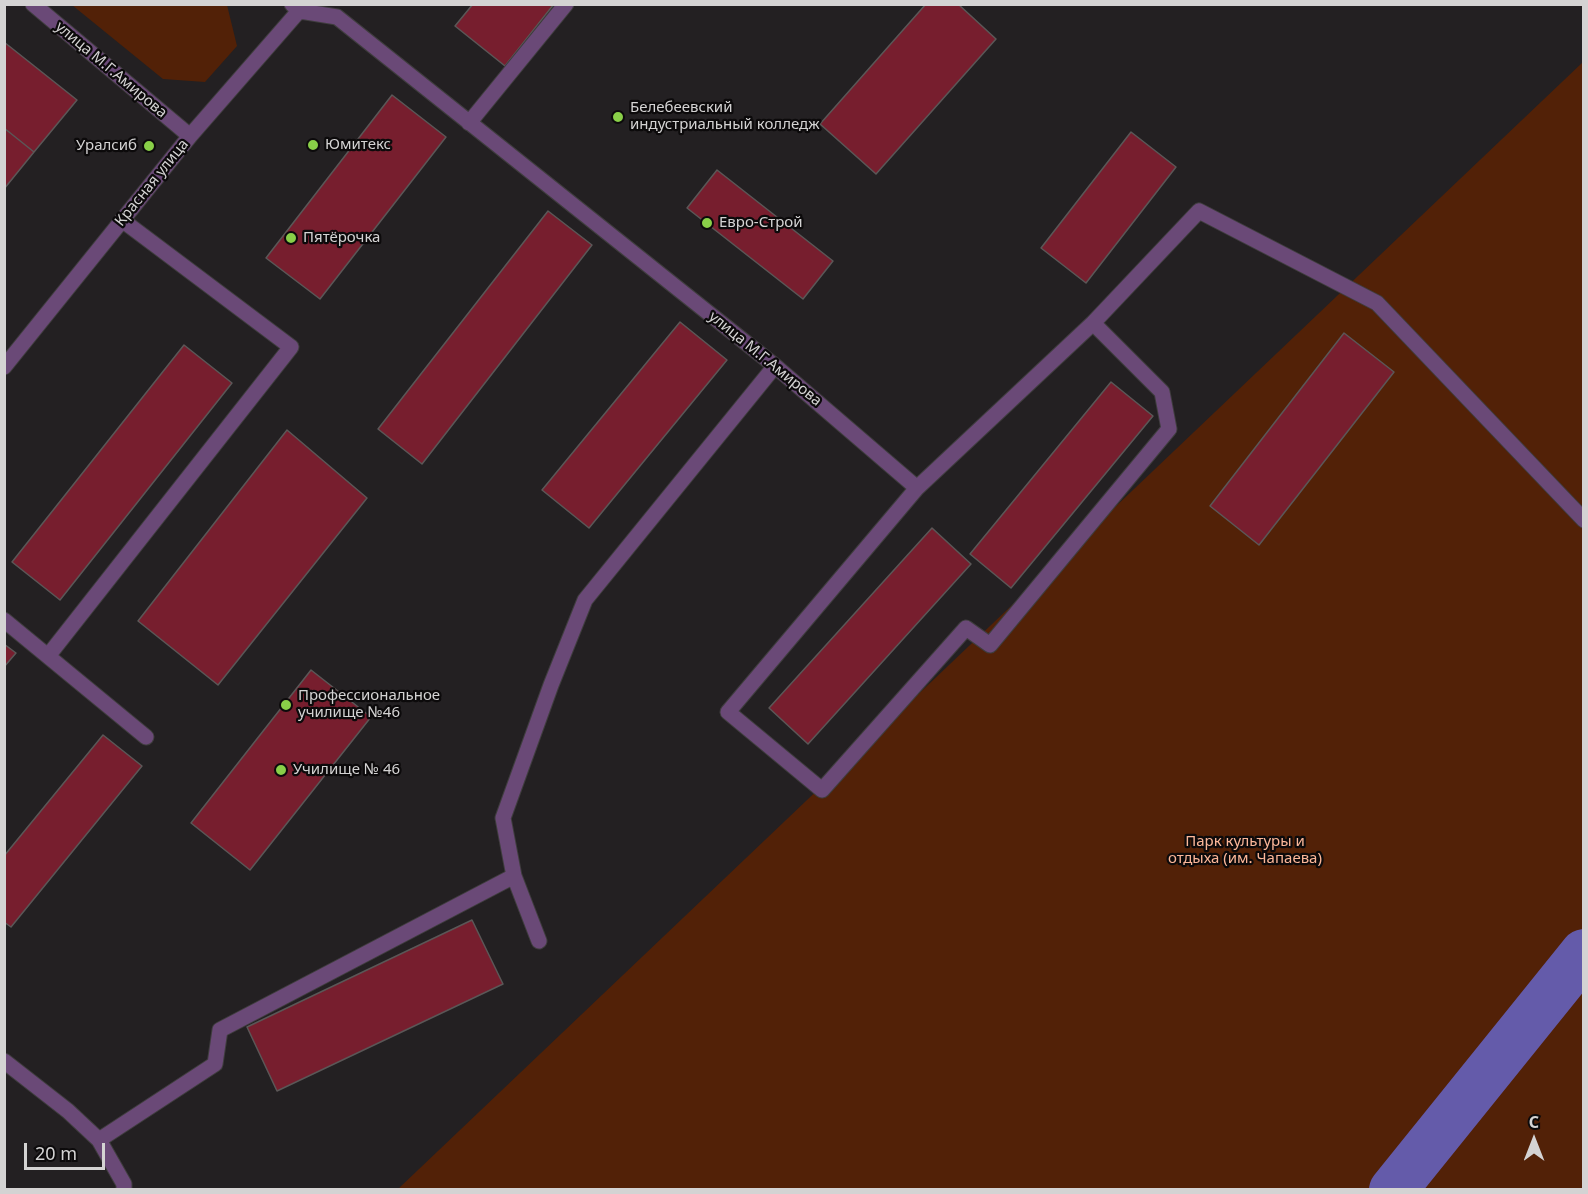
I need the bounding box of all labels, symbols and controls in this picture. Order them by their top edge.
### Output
street label: улица М.Г.Амирова [52,18,170,122]
place label: Белебеевский индустриальный колледж [630,99,820,134]
marker: Белебеевский индустриальный колледж [611,110,625,124]
street label: Красная улица [111,136,193,230]
place label: Юмитекс [325,136,391,154]
place label: Уралсиб [76,137,137,155]
marker: Юмитекс [306,138,320,152]
marker: Уралсиб [142,139,156,153]
place label: Евро-Строй [719,214,803,232]
marker: Евро-Строй [700,216,714,230]
place label: Пятёрочка [303,229,380,247]
marker: Пятёрочка [284,231,298,245]
street label: улица М.Г.Амирова [705,308,825,410]
place label: Профессиональное училище №46 [298,687,440,722]
marker: Профессиональное училище №46 [279,698,293,712]
place label: Училище № 46 [293,761,400,779]
marker: Училище № 46 [274,763,288,777]
park label: Парк культуры и отдыха (им. Чапаева) [1168,833,1322,868]
north arrow [1504,1110,1564,1170]
text: С [1529,1111,1539,1133]
scale bar [27,1131,108,1169]
text: 20 m [35,1141,77,1165]

